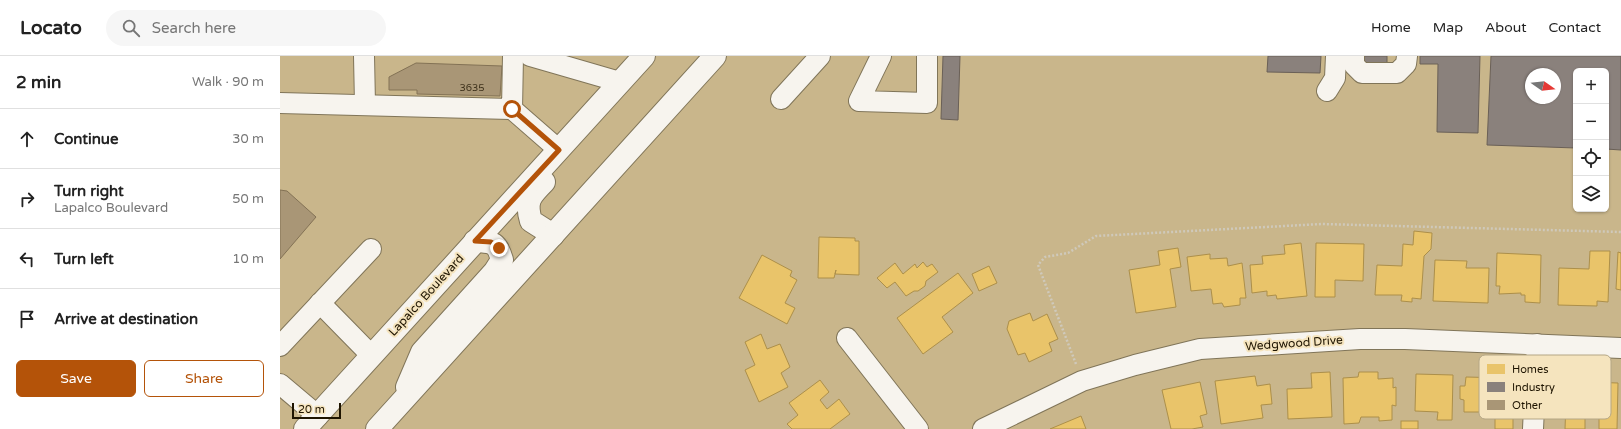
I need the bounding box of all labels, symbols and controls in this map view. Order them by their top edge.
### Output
search box [106,10,386,46]
text: Locato [20,17,82,39]
icon: search [120,17,142,39]
text: Search here [152,19,236,37]
text: Home [1371,19,1411,36]
text: Map [1433,19,1463,36]
text: About [1485,19,1527,36]
text: Contact [1549,19,1601,36]
north arrow [1525,68,1561,104]
map controls [1573,68,1609,212]
button: + [1573,68,1609,104]
text: 2 min [16,72,61,93]
text: Walk · 90 m [192,74,264,90]
house number: 3635 [459,82,485,94]
route start [503,100,521,118]
button: − [1573,104,1609,140]
icon: ahead [16,128,38,150]
text: Continue [54,130,118,148]
text: 30 m [232,131,264,147]
button: locate [1573,140,1609,176]
button: layers [1573,176,1609,212]
text: Turn right [54,182,124,200]
icon: right [16,188,38,210]
text: 50 m [232,191,264,207]
text: Lapalco Boulevard [54,200,168,216]
route end [490,239,508,257]
icon: left [16,248,38,270]
text: Turn left [54,250,114,268]
text: 10 m [232,251,264,267]
street label: Lapalco Boulevard [386,251,466,339]
icon: arrive [16,308,38,330]
text: Arrive at destination [54,310,198,328]
street label: Wedgwood Drive [1245,333,1343,353]
legend [1479,355,1611,419]
button: Save [16,360,136,397]
button: Share [144,360,264,397]
text: Homes [1512,363,1548,376]
text: Industry [1512,381,1555,394]
text: Other [1512,399,1543,412]
scale bar [292,401,341,420]
text: 20 m [298,403,325,416]

